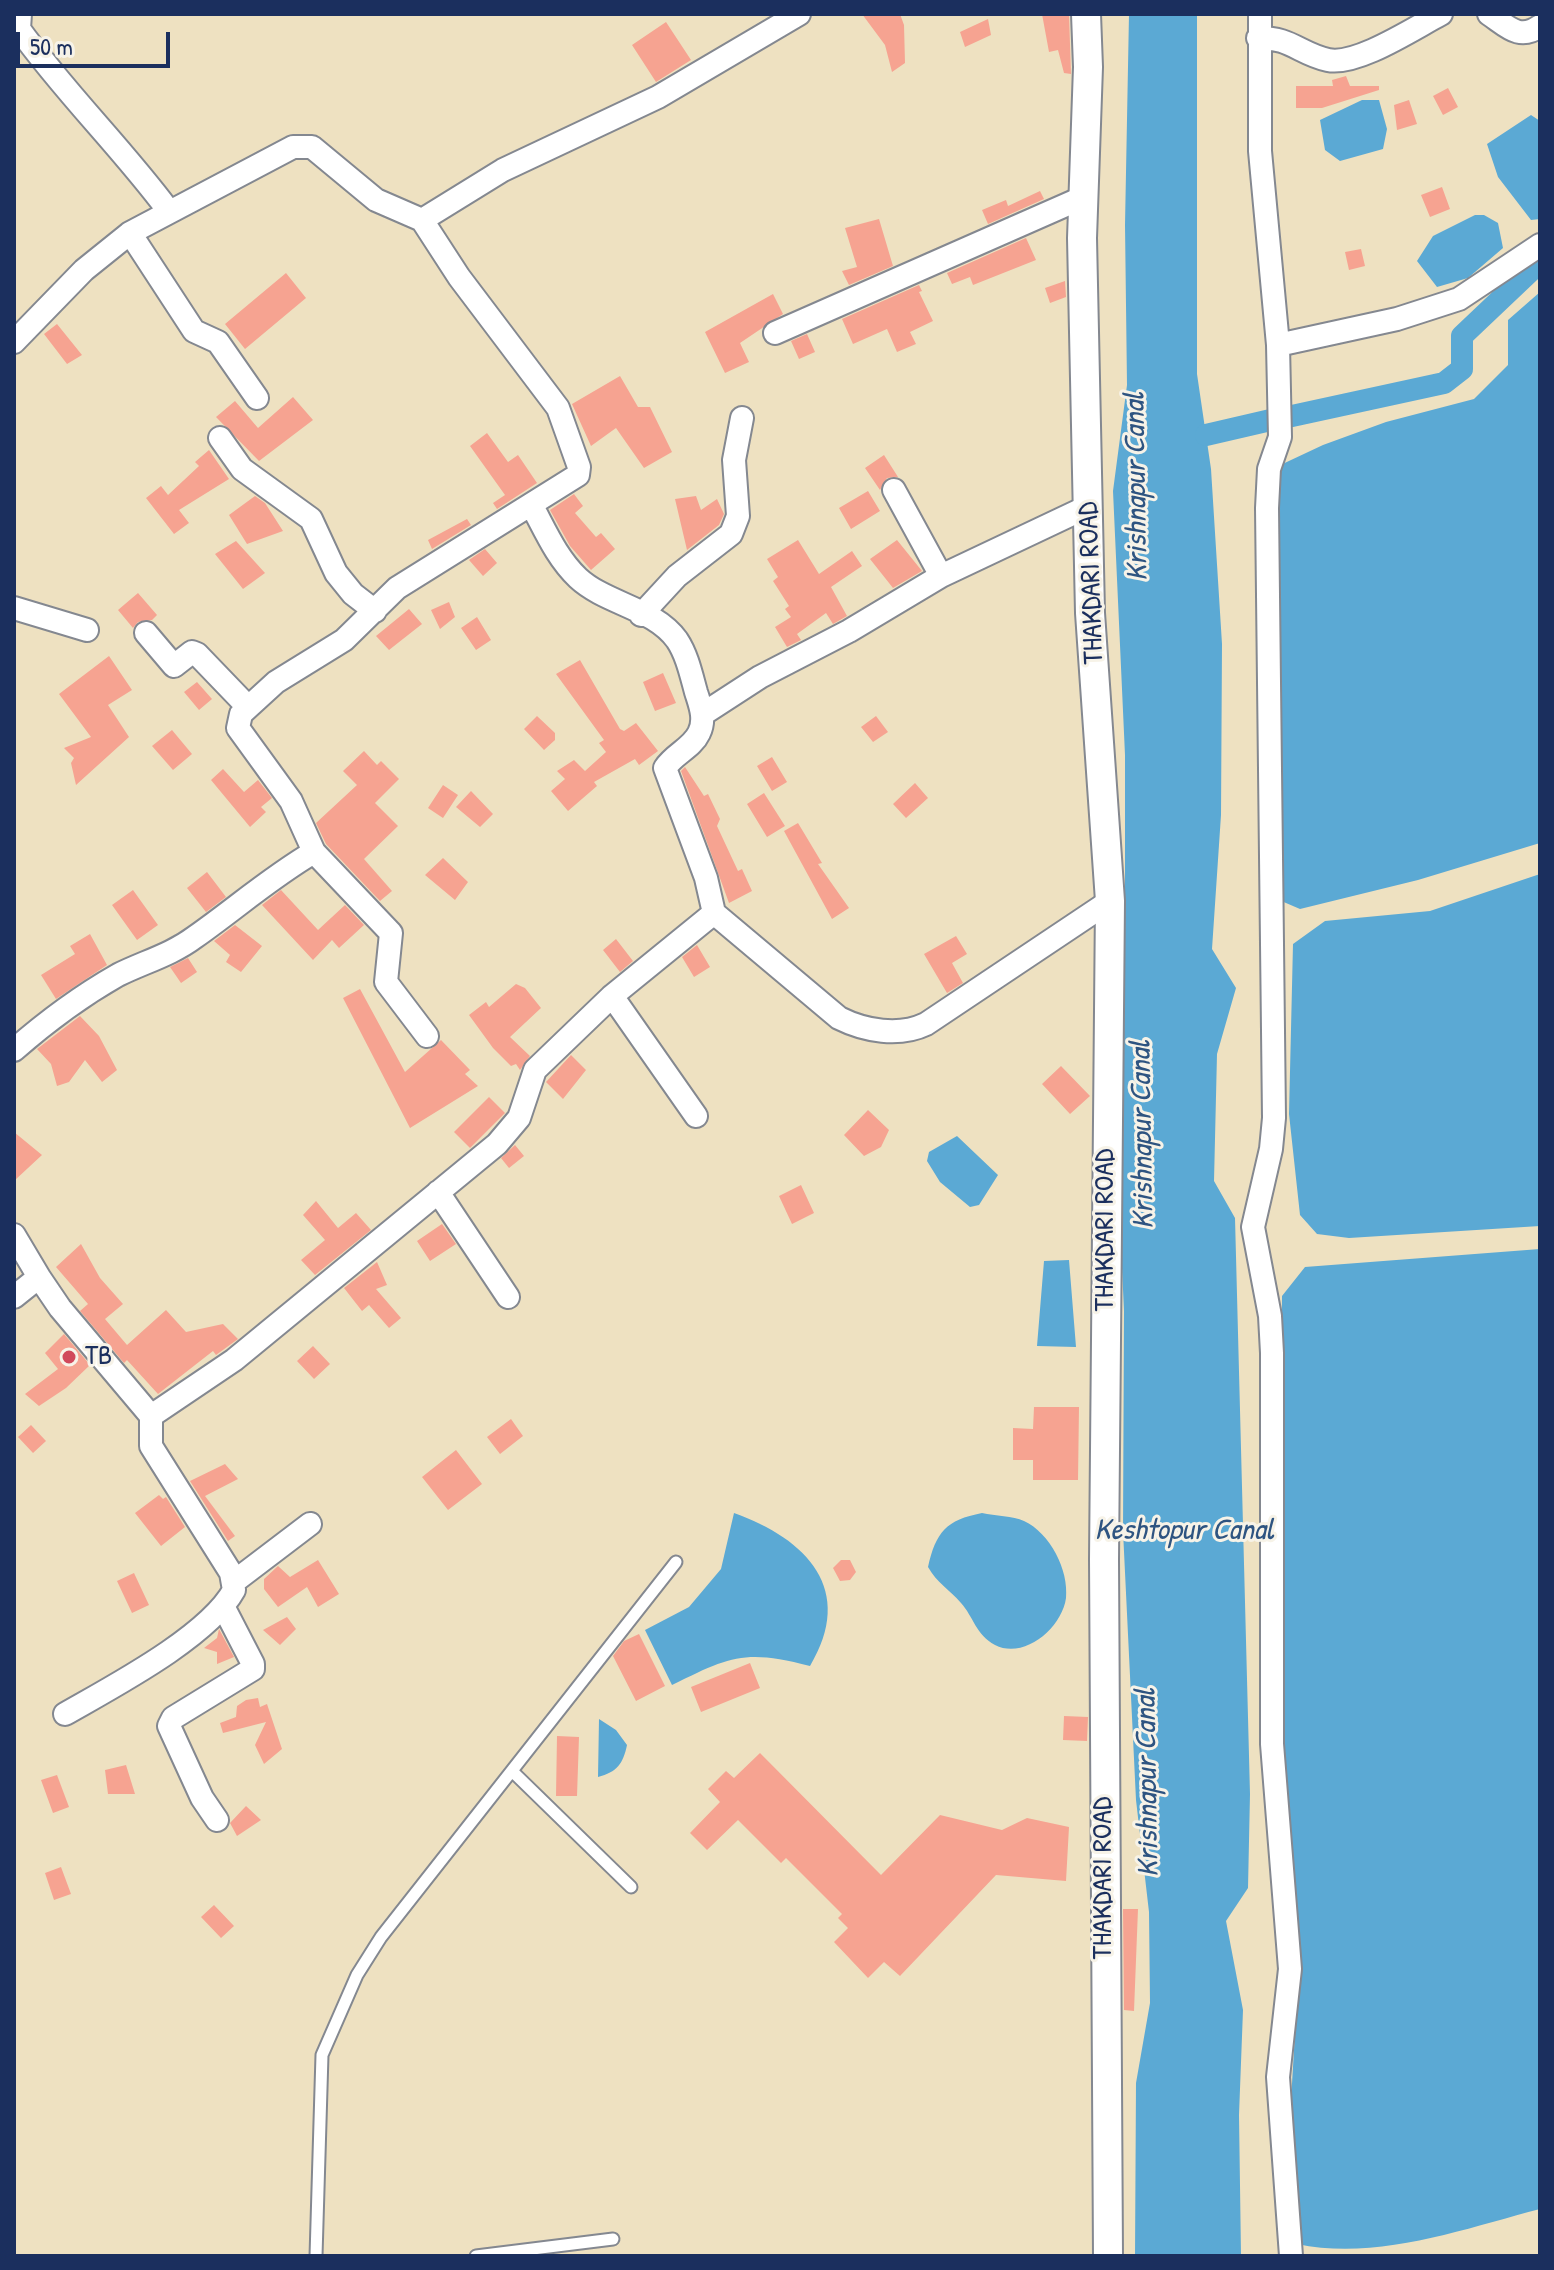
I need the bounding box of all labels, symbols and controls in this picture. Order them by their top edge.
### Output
scale bar [20,16,174,66]
text: 50 m [30,30,73,62]
water label: Krishnapur Canal [1117,393,1157,581]
street label: THAKDARI ROAD [1072,501,1112,665]
water label: Krishnapur Canal [1123,1041,1163,1229]
street label: THAKDARI ROAD [1089,1149,1123,1311]
place label: TB [85,1340,112,1374]
marker: TB [60,1348,78,1366]
water label: Keshtopur Canal [1095,1513,1273,1549]
water label: Krishnapur Canal [1128,1689,1168,1877]
street label: THAKDARI ROAD [1087,1797,1121,1959]

